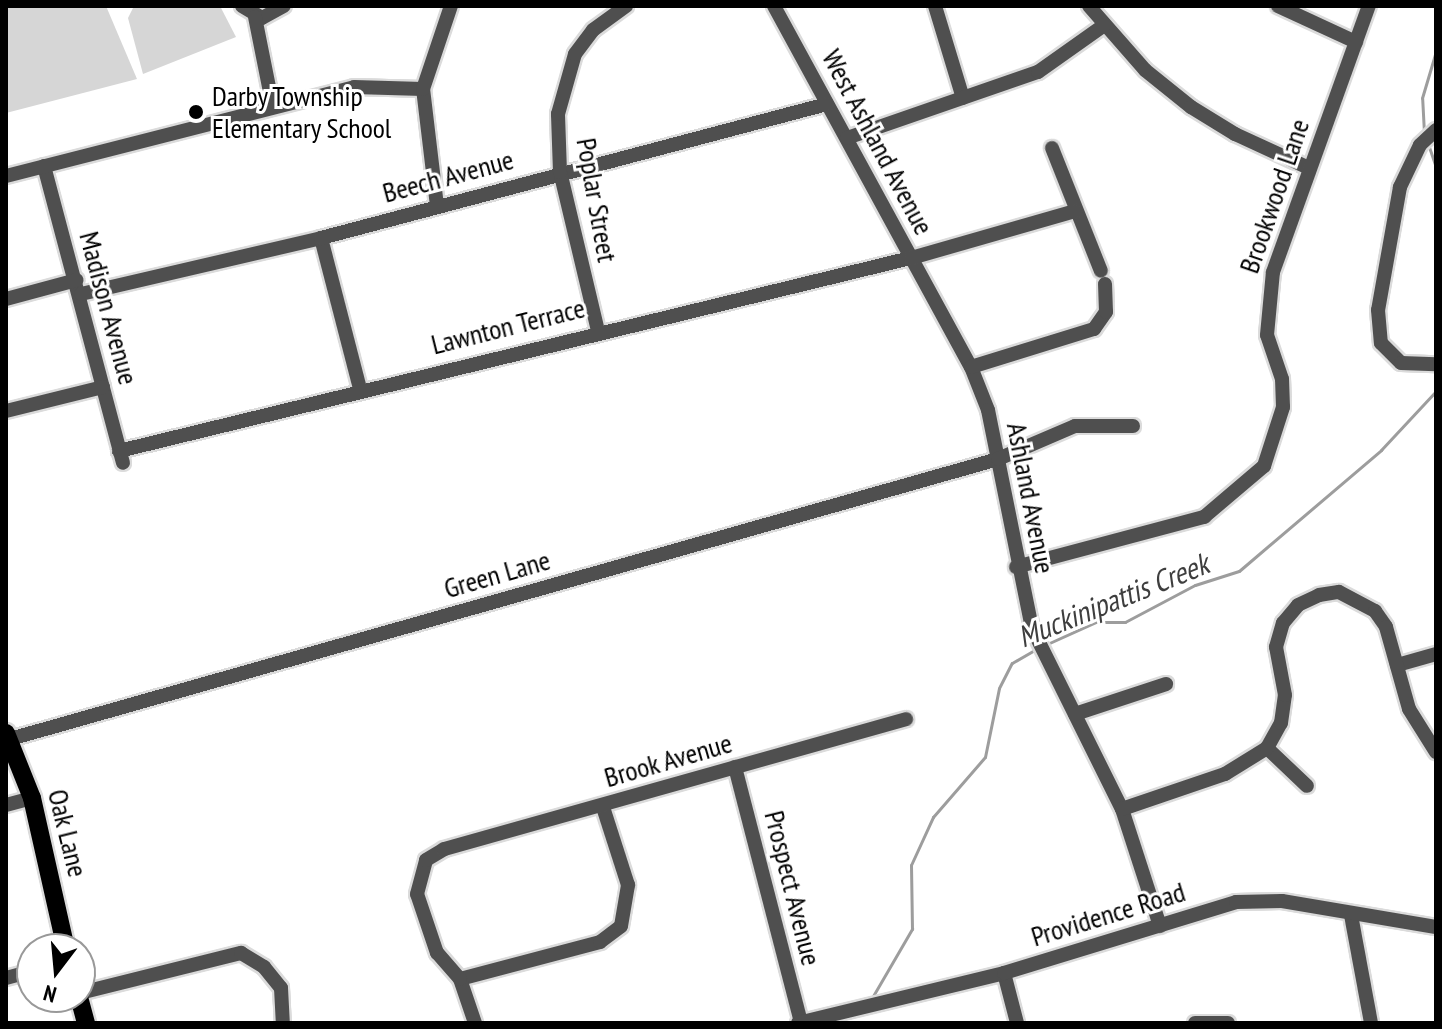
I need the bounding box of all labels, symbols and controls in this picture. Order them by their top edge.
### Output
street label: West Ashland Avenue [815,43,941,241]
place label: Darby Township Elementary School [212,79,392,145]
marker: Darby Township Elementary School [187,103,205,121]
street label: Brookwood Lane [1232,115,1316,277]
street label: Poplar Street [570,135,624,265]
street label: Beech Avenue [378,142,518,210]
street label: Madison Avenue [72,227,146,389]
street label: Lawnton Terrace [427,291,589,361]
street label: Ashland Avenue [1000,419,1062,577]
street label: Green Lane [440,543,554,605]
water label: Muckinipattis Creek [1012,545,1214,655]
street label: Brook Avenue [600,726,736,794]
street label: Oak Lane [41,785,95,881]
street label: Prospect Avenue [757,807,829,969]
street label: Providence Road [1027,875,1189,953]
north arrow [16,933,96,1013]
text: N [40,979,60,1009]

